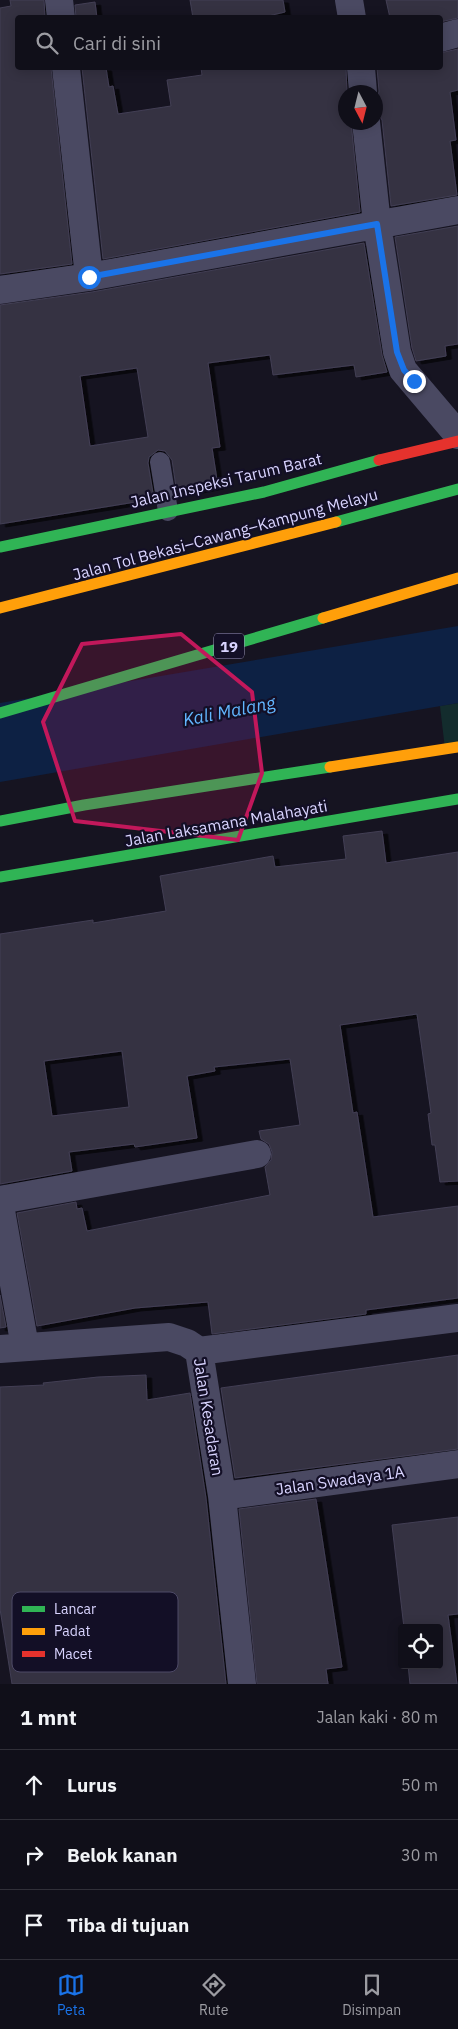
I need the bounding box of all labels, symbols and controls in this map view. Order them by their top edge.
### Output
search box [15,15,443,70]
icon: search [33,29,61,57]
text: Cari di sini [73,31,161,55]
north arrow [338,85,383,130]
route start [78,266,101,289]
route end [403,370,426,393]
street label: Jalan Inspeksi Tarum Barat [128,448,324,512]
street label: Jalan Tol Bekasi–Cawang–Kampung Melayu [70,484,380,584]
road number: 19 [214,634,244,658]
water label: Kali Malang [181,691,278,731]
street label: Jalan Laksamana Malahayati [123,795,329,851]
street label: Jalan Kesadaran [190,1357,228,1477]
street label: Jalan Swadaya 1A [274,1461,406,1499]
legend [12,1592,178,1672]
text: Lancar [54,1600,96,1618]
text: Padat [54,1622,90,1640]
map controls [398,1624,443,1669]
button: locate [398,1624,443,1669]
text: Macet [54,1645,92,1663]
text: 1 mnt [20,1703,77,1731]
text: Jalan kaki · 80 m [316,1707,438,1727]
icon: ahead [20,1771,48,1799]
text: Lurus [67,1773,117,1797]
text: 50 m [401,1775,438,1795]
icon: right [20,1841,48,1869]
text: Belok kanan [67,1843,178,1867]
text: 30 m [401,1845,438,1865]
icon: arrive [20,1911,48,1939]
text: Tiba di tujuan [67,1913,189,1937]
tab: Peta [57,1971,85,2019]
tab: Rute [199,1971,228,2019]
tab: Disimpan [342,1971,401,2019]

